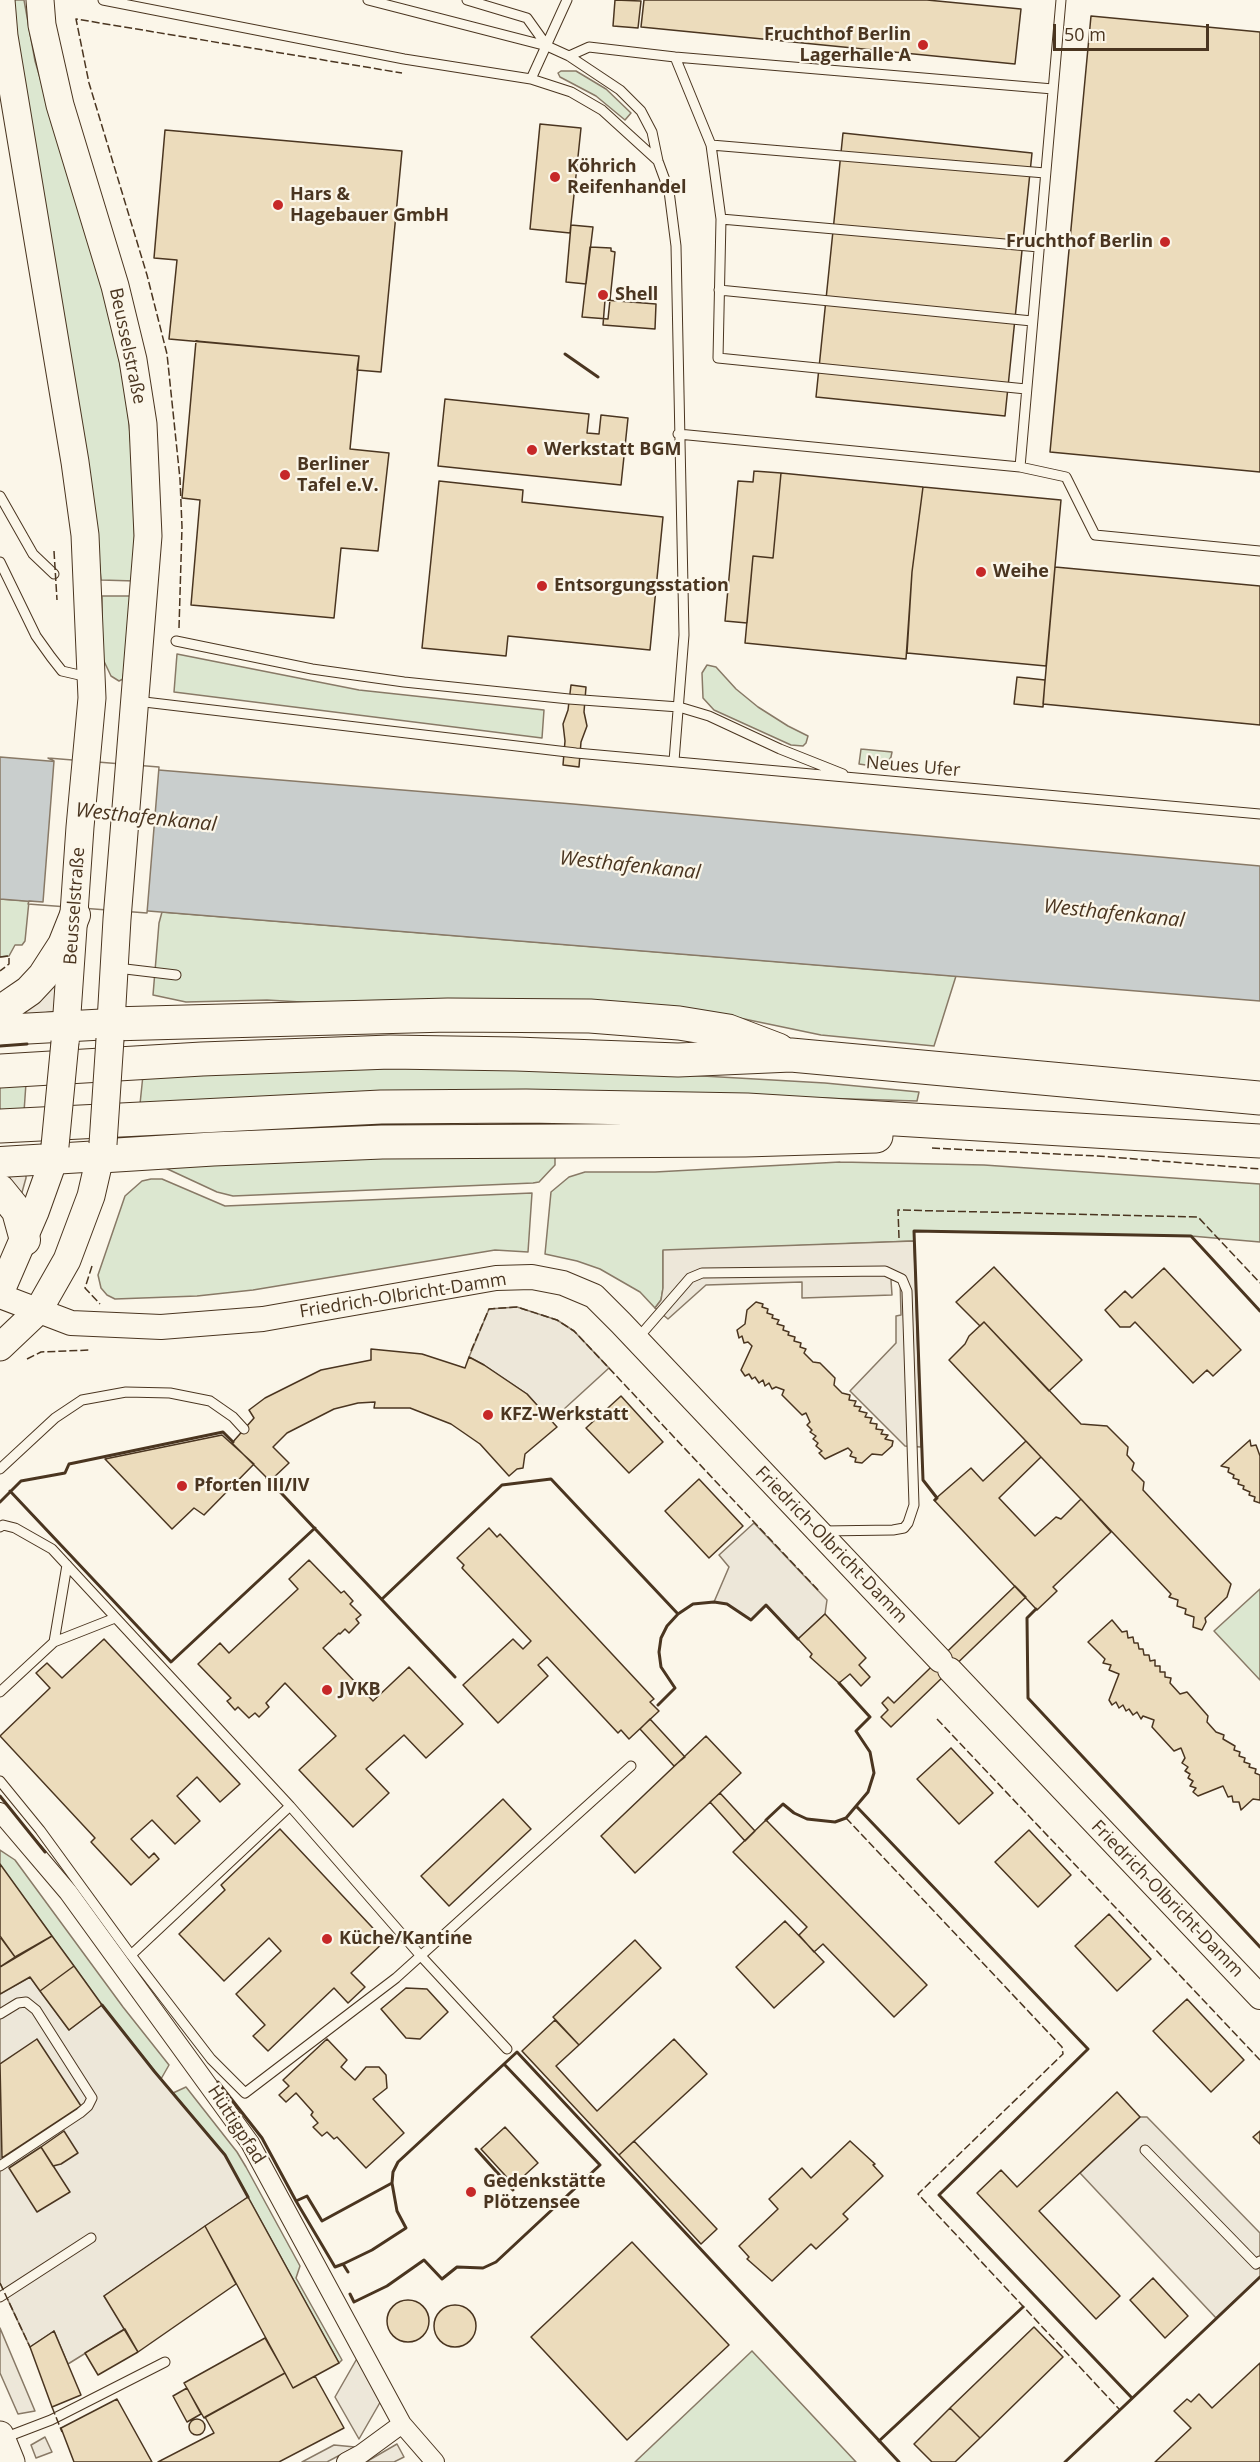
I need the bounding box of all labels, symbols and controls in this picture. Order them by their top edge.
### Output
scale bar [1056,12,1212,50]
text: 50 m [1064,22,1106,46]
place label: Fruchthof Berlin Lagerhalle A [764,24,911,66]
marker: Fruchthof Berlin Lagerhalle A [916,38,930,52]
place label: Köhrich Reifenhandel [567,156,686,198]
marker: Köhrich Reifenhandel [548,170,562,184]
place label: Hars & Hagebauer GmbH [290,184,449,226]
marker: Hars & Hagebauer GmbH [271,198,285,212]
place label: Fruchthof Berlin [1006,231,1153,253]
marker: Fruchthof Berlin [1158,235,1172,249]
place label: Shell [615,284,658,306]
street label: Beusselstraße [104,286,150,406]
marker: Shell [596,288,610,302]
place label: Werkstatt BGM [544,439,681,461]
marker: Werkstatt BGM [525,443,539,457]
place label: Berliner Tafel e.V. [297,454,379,496]
marker: Berliner Tafel e.V. [278,468,292,482]
place label: Weihe [993,561,1049,583]
marker: Weihe [974,565,988,579]
place label: Entsorgungsstation [554,575,729,597]
marker: Entsorgungsstation [535,579,549,593]
street label: Neues Ufer [865,752,961,782]
water label: Westhafenkanal [74,799,218,837]
street label: Beusselstraße [60,846,90,966]
water label: Westhafenkanal [558,847,702,885]
water label: Westhafenkanal [1042,895,1186,933]
street label: Friedrich-Olbricht-Damm [298,1269,508,1323]
place label: KFZ-Werkstatt [500,1404,629,1426]
marker: KFZ-Werkstatt [481,1408,495,1422]
street label: Friedrich-Olbricht-Damm [751,1462,911,1628]
place label: Pforten III/IV [194,1475,310,1497]
marker: Pforten III/IV [175,1479,189,1493]
place label: JVKB [339,1679,381,1701]
marker: JVKB [320,1683,334,1697]
street label: Friedrich-Olbricht-Damm [1087,1816,1247,1982]
place label: Küche/Kantine [339,1928,472,1950]
marker: Küche/Kantine [320,1932,334,1946]
street label: Hüttigpfad [203,2082,269,2168]
place label: Gedenkstätte Plötzensee [483,2171,606,2214]
marker: Gedenkstätte Plötzensee [464,2185,478,2199]

